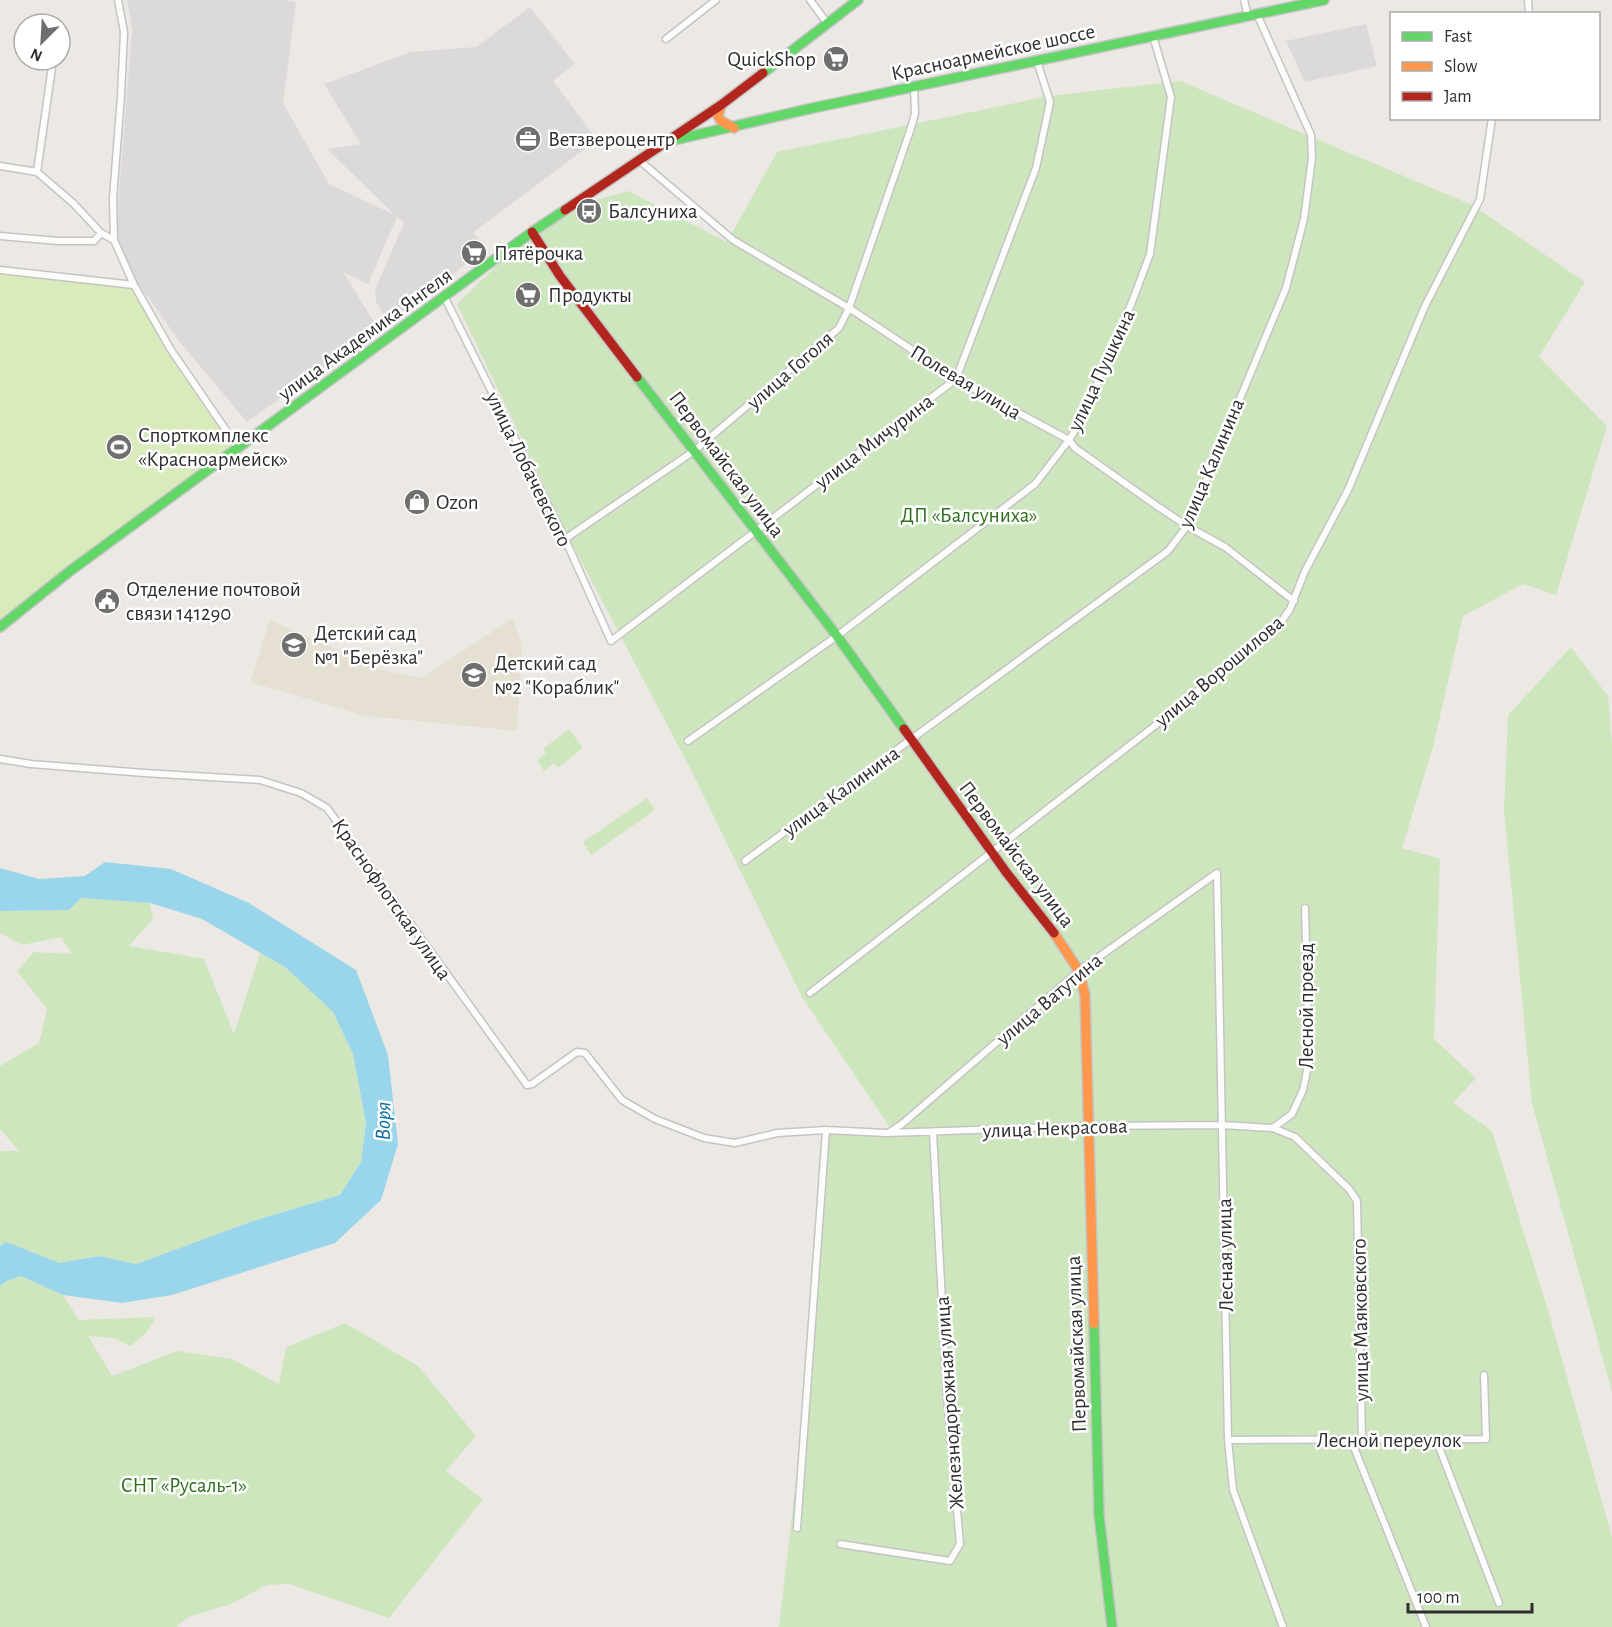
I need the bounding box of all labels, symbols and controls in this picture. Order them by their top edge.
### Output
north arrow [12,12,72,72]
legend [1390,12,1600,120]
street label: Красноармейское шоссе [889,21,1097,84]
text: Fast [1444,28,1472,46]
supermarket icon: QuickShop [821,44,851,74]
text: N [28,45,45,64]
place label: QuickShop [728,49,816,70]
text: Slow [1444,58,1477,76]
text: Jam [1444,88,1472,106]
office icon: Ветзвероцентр [513,124,543,154]
place label: Ветзвероцентр [548,129,675,150]
bus stop icon: Балсуниха [574,196,604,226]
place label: Балсуниха [608,201,698,222]
supermarket icon: Пятёрочка [459,238,489,268]
place label: Пятёрочка [494,243,584,264]
street label: улица Академика Янгеля [274,264,456,405]
supermarket icon: Продукты [513,280,543,310]
place label: Продукты [548,285,632,306]
street label: улица Пушкина [1064,306,1139,435]
street label: улица Гоголя [742,327,837,414]
street label: Полевая улица [907,341,1025,424]
street label: Первомайская улица [665,387,788,542]
street label: улица Лобачевского [482,388,575,550]
street label: улица Мичурина [810,390,938,493]
street label: улица Калинина [1174,395,1248,532]
place label: Спорткомплекс «Красноармейск» [138,425,288,470]
sports icon: Спорткомплекс «Красноармейск» [104,432,134,462]
shop icon: Ozon [402,487,432,517]
place label: Ozon [436,492,479,513]
park label: ДП «Балсуниха» [900,505,1038,526]
place label: Отделение почтовой связи 141290 [126,579,301,624]
public building icon: Отделение почтовой связи 141290 [92,586,122,616]
street label: улица Ворошилова [1150,611,1288,732]
place label: Детский сад №1 "Берёзка" [314,623,423,668]
school or university icon: Детский сад №1 "Берёзка" [279,630,309,660]
place label: Детский сад №2 "Кораблик" [494,653,619,698]
school or university icon: Детский сад №2 "Кораблик" [459,660,489,690]
street label: улица Калинина [778,742,904,841]
street label: Первомайская улица [955,777,1078,932]
street label: Краснофлотская улица [328,815,455,984]
street label: Лесной проезд [1296,943,1317,1069]
street label: улица Ватутина [992,949,1106,1050]
water label: Воря [372,1102,395,1141]
street label: улица Некрасова [981,1115,1128,1142]
street label: Лесная улица [1214,1197,1237,1312]
street label: улица Маяковского [1349,1238,1372,1403]
street label: Первомайская улица [1063,1255,1090,1433]
street label: Железнодорожная улица [932,1295,967,1510]
street label: Лесной переулок [1317,1430,1462,1451]
park label: СНТ «Русаль-1» [121,1475,247,1496]
scale bar [1408,1576,1532,1614]
text: 100 m [1417,1589,1460,1607]

